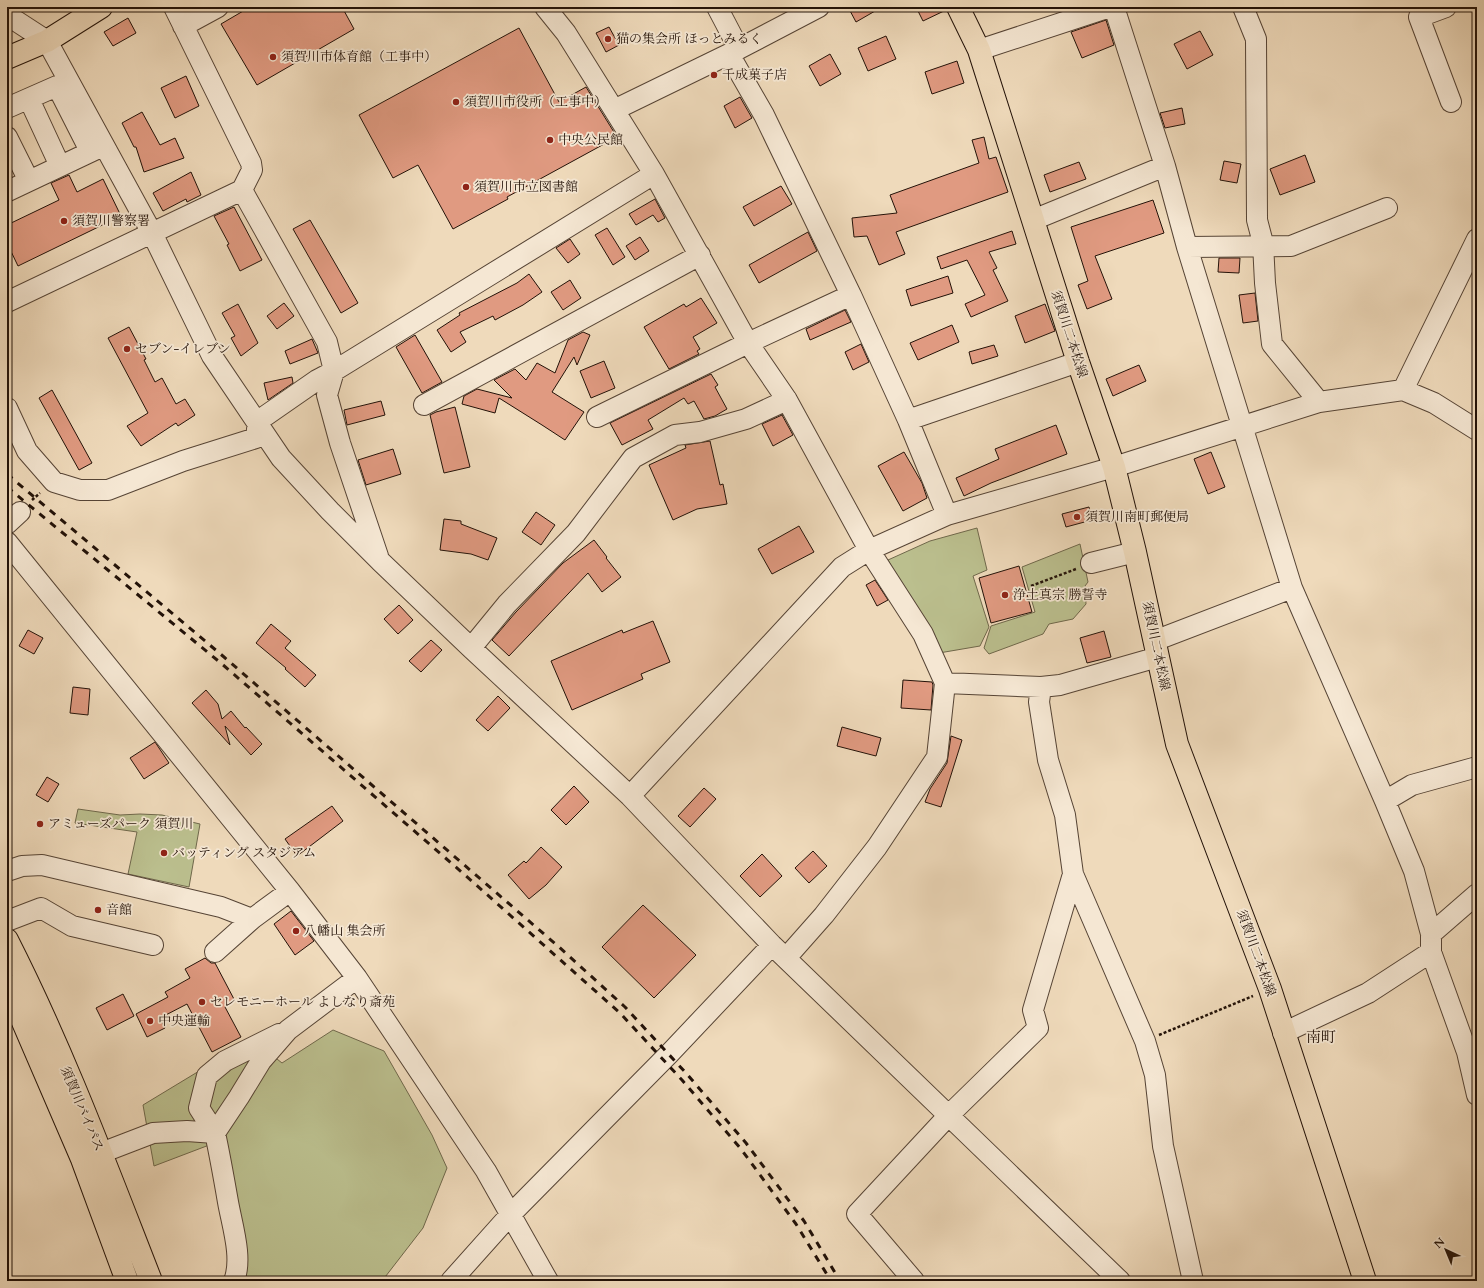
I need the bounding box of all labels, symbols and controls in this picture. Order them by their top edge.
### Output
place label: 猫の集会所 ほっとみるく [616,30,763,48]
marker: 猫の集会所 ほっとみるく [603,34,613,44]
place label: 須賀川市体育館（工事中） [281,48,437,66]
marker: 須賀川市体育館（工事中） [268,52,278,62]
place label: 千成菓子店 [722,66,787,84]
marker: 千成菓子店 [709,70,719,80]
place label: 須賀川市役所（工事中） [464,93,607,111]
marker: 須賀川市役所（工事中） [451,97,461,107]
place label: 中央公民館 [558,131,623,149]
marker: 中央公民館 [545,135,555,145]
place label: 須賀川市立図書館 [474,178,578,196]
marker: 須賀川市立図書館 [461,182,471,192]
place label: 須賀川警察署 [72,212,150,230]
marker: 須賀川警察署 [59,216,69,226]
street label: 須賀川二本松線 [1046,288,1092,380]
place label: セブン-イレブン [135,340,231,358]
marker: セブン-イレブン [122,344,132,354]
place label: 須賀川南町郵便局 [1085,508,1189,526]
marker: 須賀川南町郵便局 [1072,512,1082,522]
place label: 浄土真宗 勝誓寺 [1013,586,1108,604]
marker: 浄土真宗 勝誓寺 [1000,590,1010,600]
street label: 須賀川二本松線 [1138,600,1174,692]
place label: アミューズパーク 須賀川 [48,815,194,833]
marker: アミューズパーク 須賀川 [35,819,45,829]
place label: バッティング スタジアム [172,844,316,862]
marker: バッティング スタジアム [159,848,169,858]
place label: 音館 [106,901,132,919]
marker: 音館 [93,905,103,915]
street label: 須賀川二本松線 [1232,907,1280,999]
place label: 八幡山 集会所 [304,922,386,940]
marker: 八幡山 集会所 [291,926,301,936]
place label: セレモニーホール よしなり斎苑 [210,993,395,1011]
marker: セレモニーホール よしなり斎苑 [197,997,207,1007]
place label: 中央運輸 [158,1012,210,1030]
marker: 中央運輸 [145,1016,155,1026]
district label: 南町 [1306,1027,1336,1047]
street label: 須賀川バイパス [56,1064,108,1154]
north arrow [1426,1230,1466,1270]
text: N [1431,1234,1448,1252]

